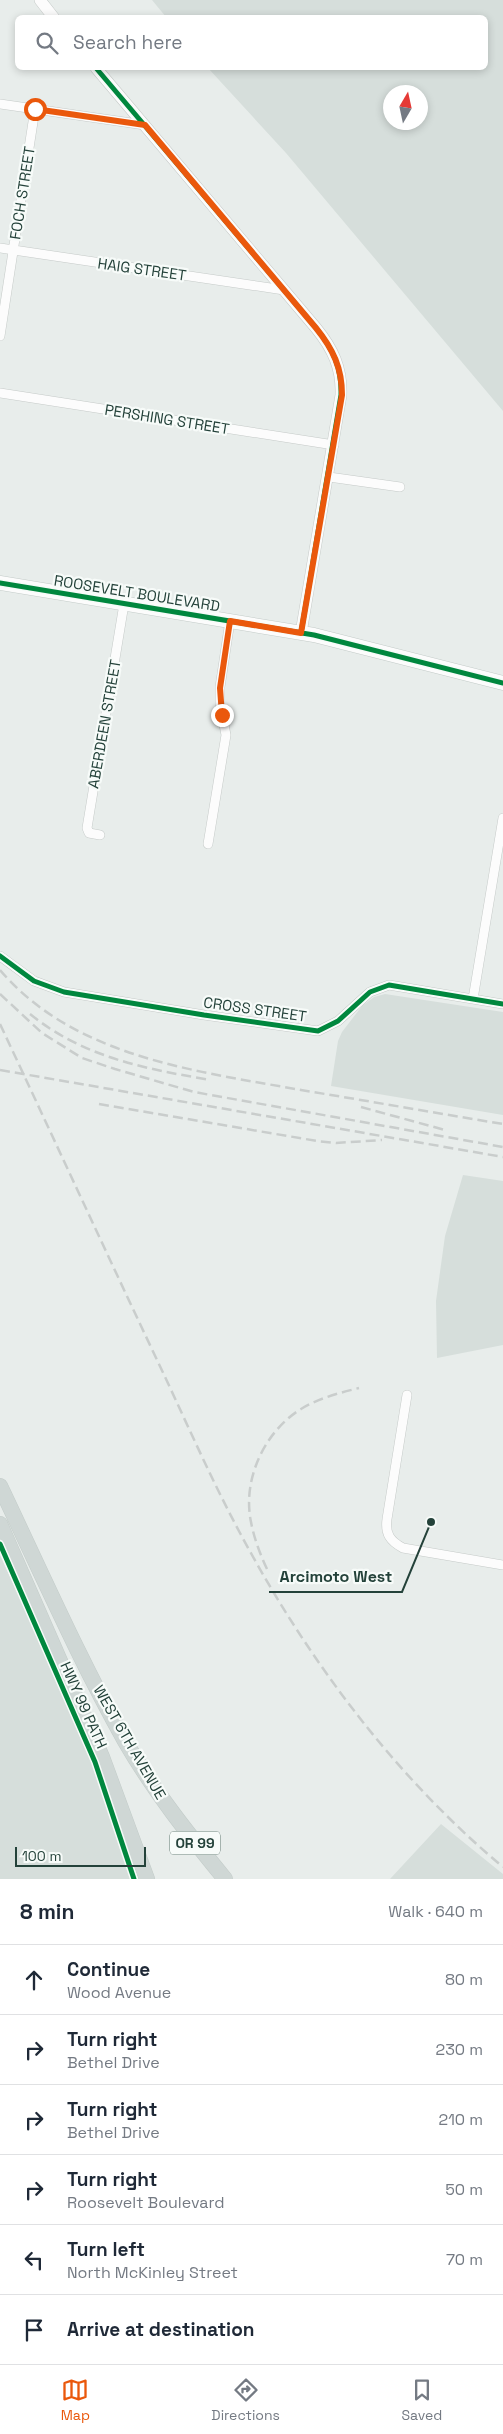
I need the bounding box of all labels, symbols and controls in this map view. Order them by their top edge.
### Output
search box [15,15,488,70]
icon: search [33,29,61,57]
text: Search here [73,30,183,55]
north arrow [383,85,428,130]
route start [24,98,47,121]
street label: FOCH STREET [5,145,39,241]
street label: HAIG STREET [96,253,188,285]
street label: PERSHING STREET [103,400,231,438]
street label: ROOSEVELT BOULEVARD [53,570,221,616]
street label: ABERDEEN STREET [83,658,125,790]
route end [211,704,234,727]
street label: CROSS STREET [202,992,308,1026]
callout: Arcimoto West [269,1561,402,1592]
text: Arcimoto West [280,1566,392,1587]
street label: HWY 99 PATH [56,1659,112,1751]
street label: WEST 6TH AVENUE [90,1681,170,1803]
road number: OR 99 [170,1832,220,1855]
scale bar [15,1844,146,1867]
text: 100 m [22,1847,61,1865]
text: 8 min [20,1898,74,1925]
text: Walk · 640 m [388,1901,483,1922]
text: Continue [67,1957,150,1982]
icon: ahead [20,1966,48,1994]
text: 80 m [445,1969,483,1990]
text: Wood Avenue [67,1982,171,2003]
text: Turn right [67,2027,157,2052]
icon: right [20,2036,48,2064]
text: 230 m [436,2039,483,2060]
text: Bethel Drive [67,2052,160,2073]
text: Turn right [67,2097,157,2122]
icon: right [20,2106,48,2134]
text: 210 m [439,2109,483,2130]
text: Bethel Drive [67,2122,160,2143]
text: Turn right [67,2167,157,2192]
icon: right [20,2176,48,2204]
text: 50 m [445,2179,483,2200]
text: Roosevelt Boulevard [67,2192,225,2213]
text: Turn left [67,2237,145,2262]
icon: left [20,2246,48,2274]
text: 70 m [446,2249,483,2270]
text: North McKinley Street [67,2262,238,2283]
icon: arrive [20,2316,48,2344]
text: Arrive at destination [67,2317,255,2342]
tab: Map [61,2376,90,2424]
tab: Directions [211,2376,280,2424]
tab: Saved [401,2376,442,2424]

